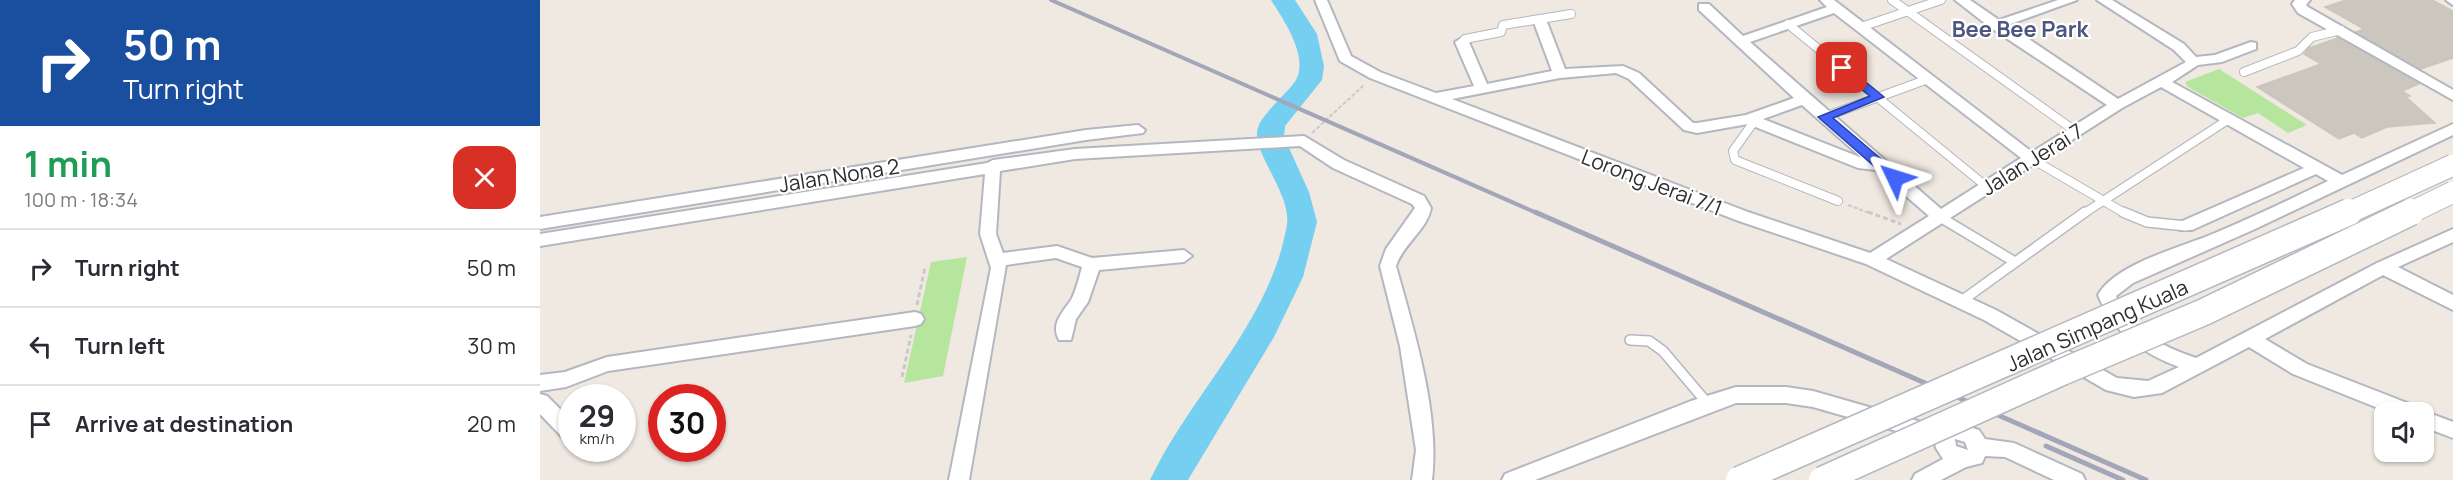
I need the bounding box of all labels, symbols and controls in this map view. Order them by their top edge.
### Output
district label: Bee Bee Park [1952,14,2089,44]
text: 50 m [123,15,221,73]
icon: right [24,24,102,102]
pin [1816,42,1867,93]
icon: arrive [1825,51,1858,84]
text: Turn right [123,70,244,107]
street label: Jalan Jerai 7 [1976,117,2088,201]
text: 1 min [24,139,112,188]
street label: Lorong Jerai 7/1 [1578,142,1726,222]
button: close [453,146,516,209]
position arrow [1863,146,1927,210]
street label: Jalan Nona 2 [777,152,901,198]
text: 100 m · 18:34 [24,186,138,213]
icon: right [24,252,57,285]
text: Turn right [75,253,180,283]
text: 50 m [467,253,516,283]
street label: Jalan Simpang Kuala [2002,272,2192,378]
icon: left [24,330,57,363]
text: Turn left [75,331,165,361]
text: 30 m [467,331,516,361]
speed limit sign: 30 [648,384,726,462]
text: 29 [579,395,615,436]
map controls [2374,402,2434,462]
button: sound [2374,402,2434,462]
icon: arrive [24,408,57,441]
text: Arrive at destination [75,409,293,439]
text: 20 m [467,409,516,439]
text: km/h [580,428,614,449]

